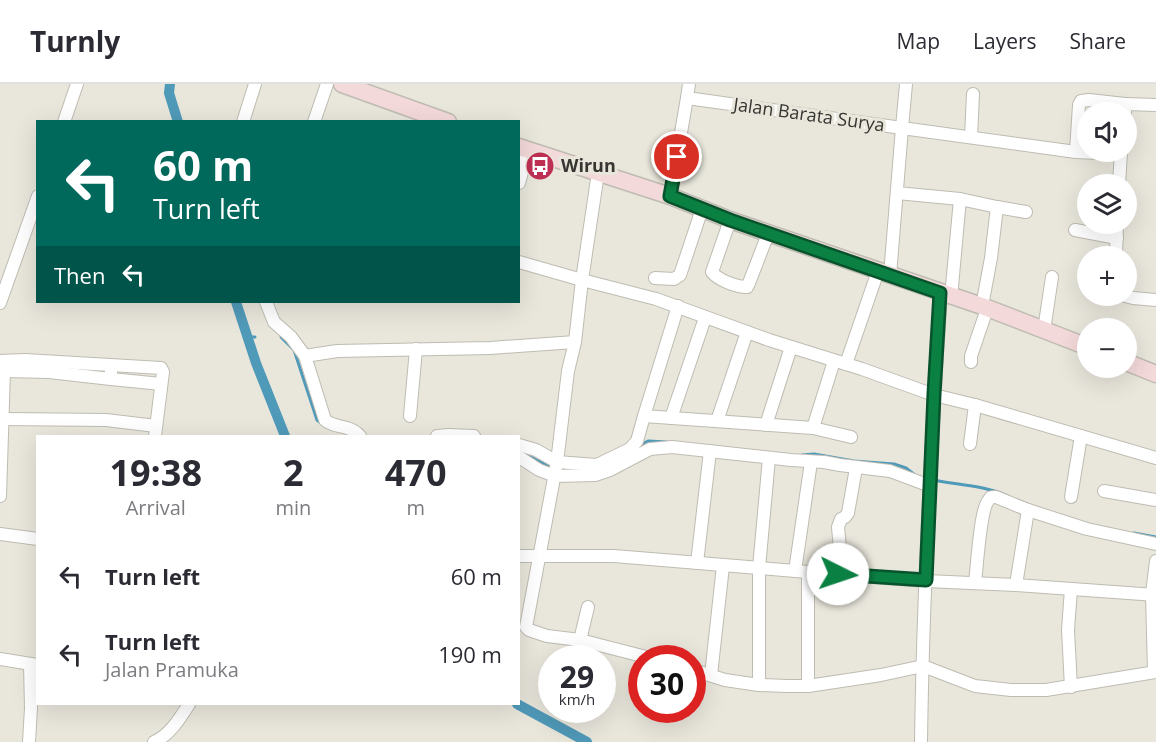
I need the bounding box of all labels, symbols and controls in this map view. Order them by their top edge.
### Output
text: Turnly [30,22,120,60]
text: Map [897,27,940,55]
text: Layers [973,27,1037,55]
text: Share [1070,27,1126,55]
street label: Jalan Barata Surya [730,91,886,137]
map controls [1077,102,1137,378]
button: sound [1077,102,1137,162]
pin [651,131,702,182]
text: 60 m [153,136,253,193]
icon: arrive [660,140,693,173]
icon: left [54,144,132,222]
bus stop icon: Wirun [524,150,556,182]
place label: Wirun [561,153,616,177]
button: layers [1077,174,1137,234]
text: Turn left [153,190,260,227]
button: + [1077,246,1137,306]
icon: left [117,258,150,291]
text: Then [54,260,105,290]
button: − [1077,318,1137,378]
text: 19:38 [109,448,202,497]
text: 2 [283,448,304,497]
text: 470 [385,448,447,497]
text: Arrival [126,494,186,521]
text: min [275,494,311,521]
text: m [406,494,425,521]
position arrow [806,542,870,606]
icon: left [54,560,87,593]
text: Turn left [105,561,200,591]
text: 60 m [451,561,502,591]
text: Turn left [105,626,200,656]
icon: left [54,638,87,671]
text: 190 m [438,639,502,669]
speed limit sign: 30 [628,645,706,723]
text: Jalan Pramuka [105,656,239,683]
text: 29 [560,656,594,697]
text: km/h [559,689,595,709]

